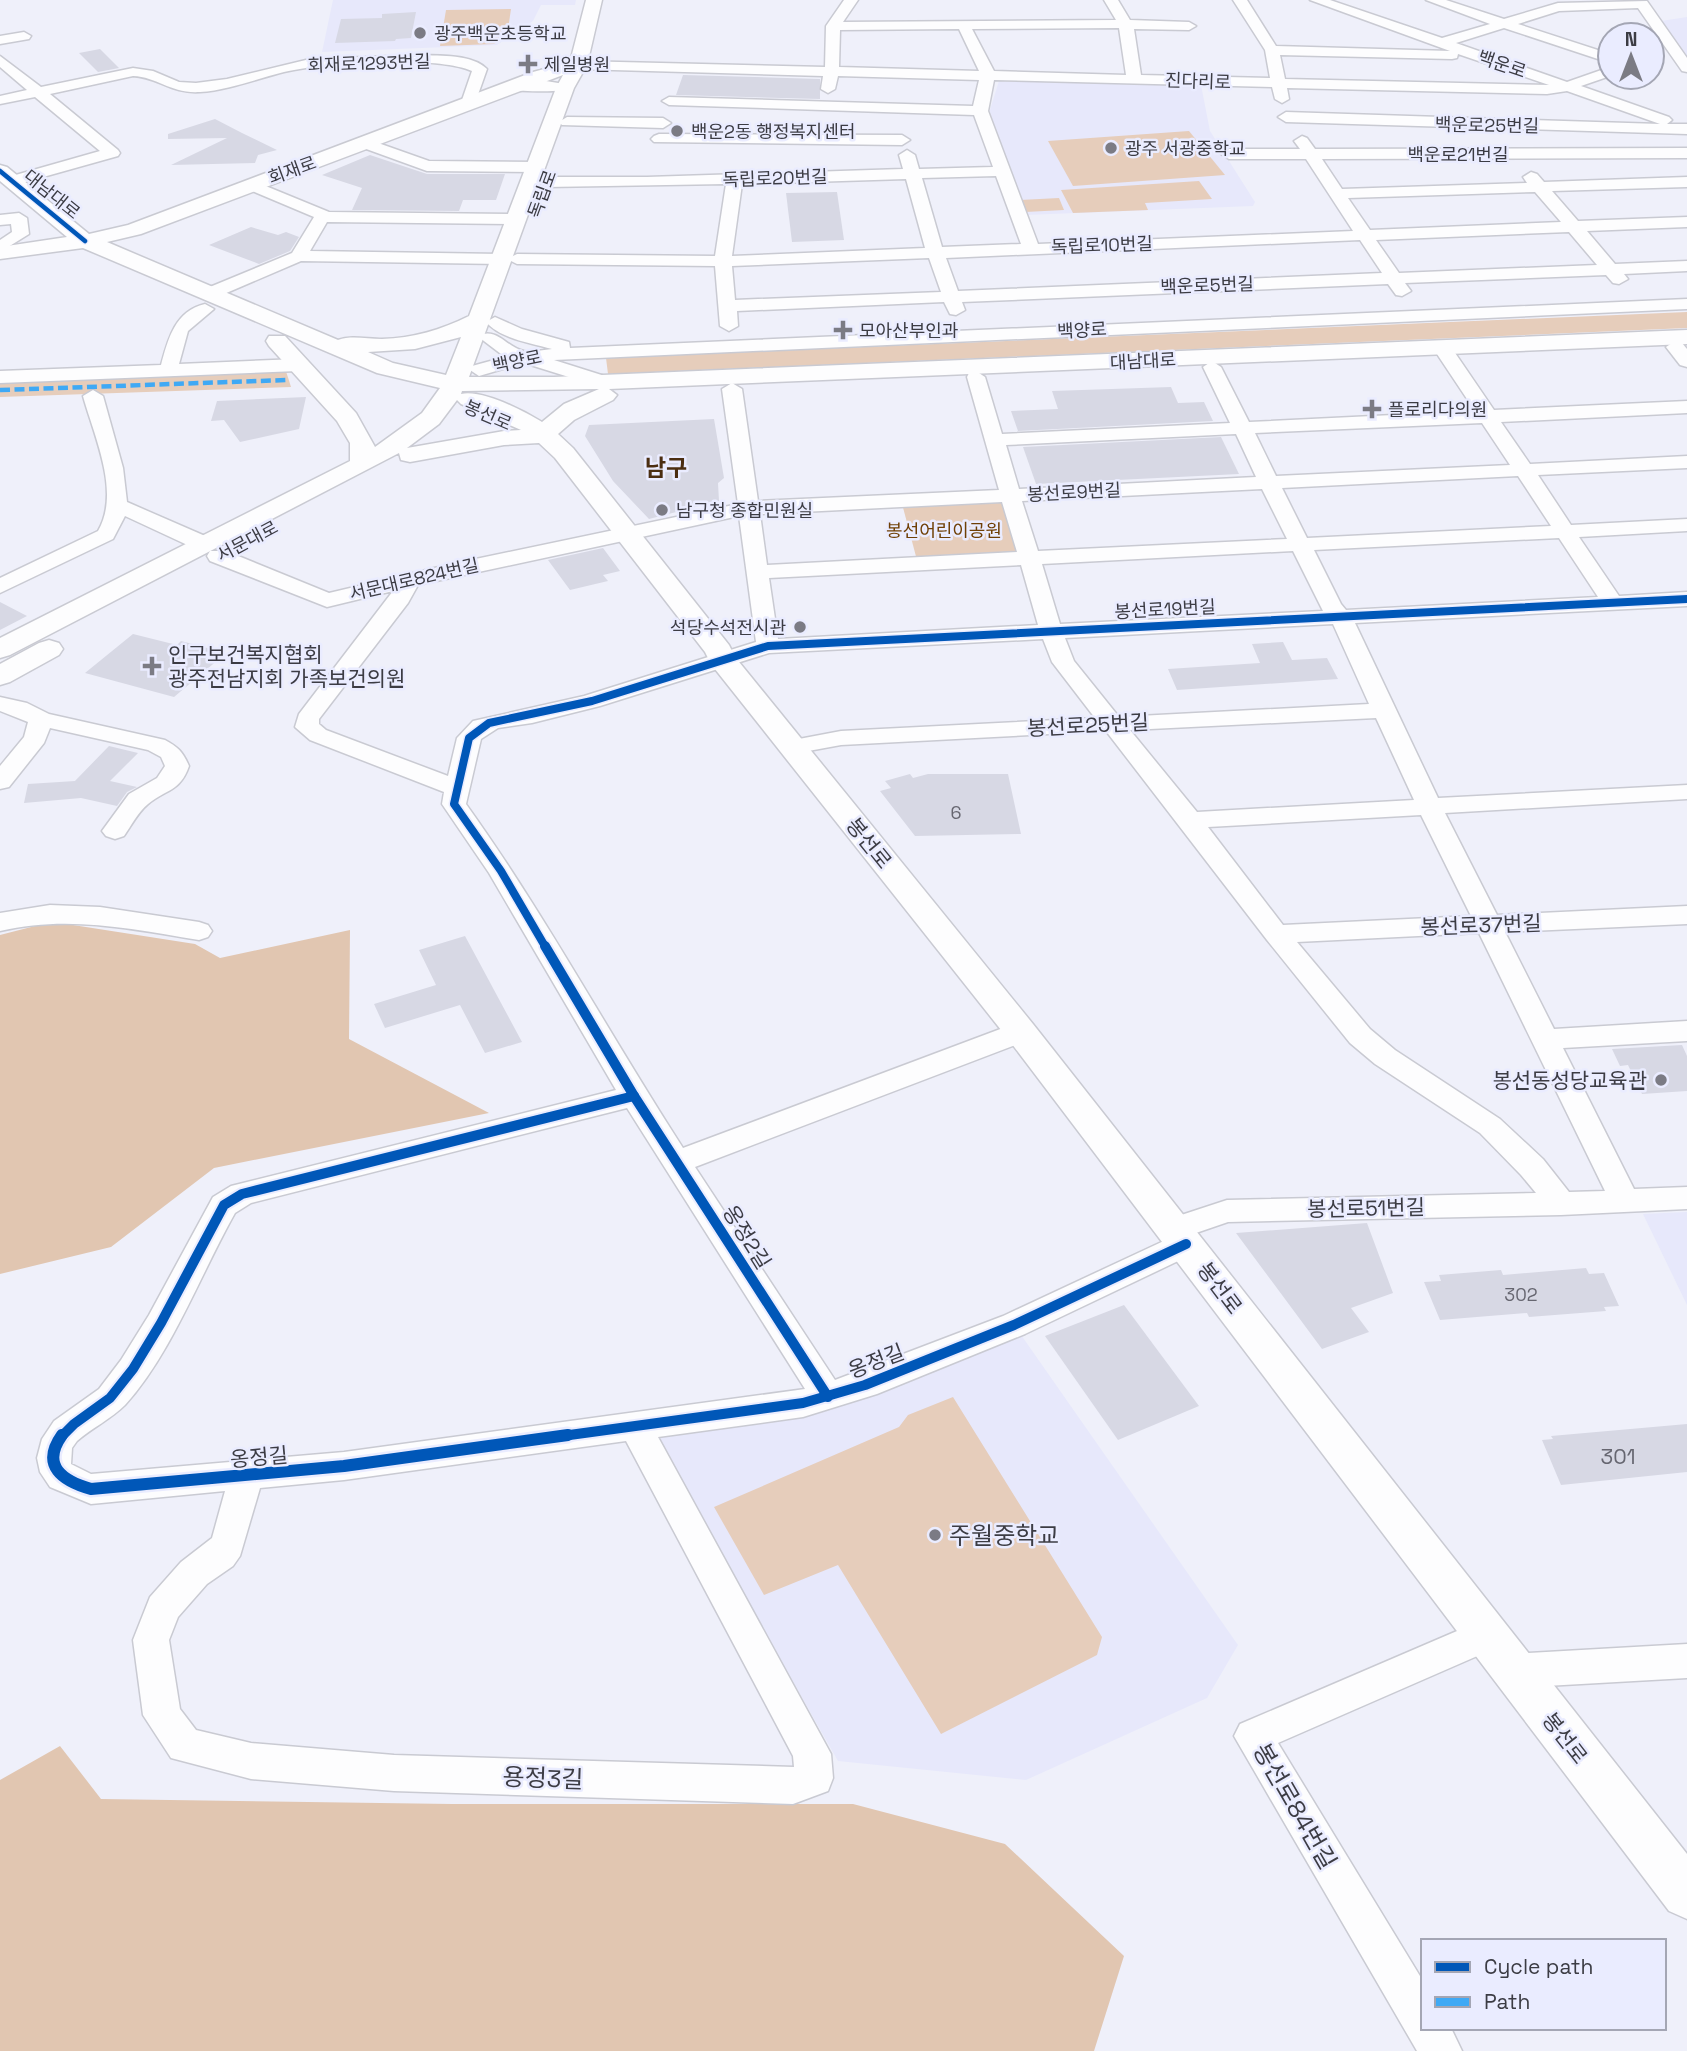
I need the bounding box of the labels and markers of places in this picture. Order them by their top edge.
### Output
place label: 광주백운초등학교 [434,22,566,45]
marker: 광주백운초등학교 [412,25,428,41]
place label: 제일병원 [544,53,610,76]
marker: 제일병원 [518,54,538,74]
place label: 백운2동 행정복지센터 [691,120,856,143]
marker: 백운2동 행정복지센터 [669,123,685,139]
place label: 광주 서광중학교 [1125,137,1246,160]
marker: 광주 서광중학교 [1103,140,1119,156]
place label: 모아산부인과 [859,319,959,342]
marker: 모아산부인과 [833,320,853,340]
place label: 플로리다의원 [1388,398,1487,421]
marker: 플로리다의원 [1362,399,1382,419]
place label: 남구청 종합민원실 [676,499,813,522]
marker: 남구청 종합민원실 [654,502,670,518]
place label: 석당수석전시관 [670,616,786,639]
marker: 석당수석전시관 [792,619,808,635]
place label: 인구보건복지협회 광주전남지회 가족보건의원 [168,641,405,692]
marker: 인구보건복지협회 광주전남지회 가족보건의원 [142,656,162,676]
place label: 봉선동성당교육관 [1492,1067,1647,1094]
marker: 봉선동성당교육관 [1653,1072,1669,1088]
place label: 주월중학교 [949,1520,1059,1551]
marker: 주월중학교 [927,1527,943,1543]

